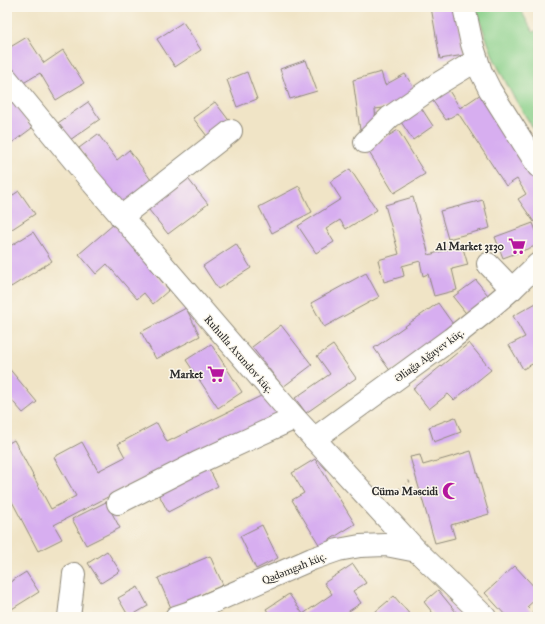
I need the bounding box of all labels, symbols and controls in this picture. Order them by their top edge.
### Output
supermarket icon: Al Market 3130 [507,236,527,256]
place label: Al Market 3130 [435,240,505,254]
street label: Ruhulla Axundov küç. [201,313,276,396]
street label: Əliağa Ağayev küç. [392,326,467,385]
supermarket icon: Market [206,364,226,384]
place label: Market [169,368,203,381]
mosque icon: Cümə Məscidi [441,481,461,501]
place label: Cümə Məscidi [372,485,439,498]
street label: Qədəmgah küç. [260,550,328,587]

